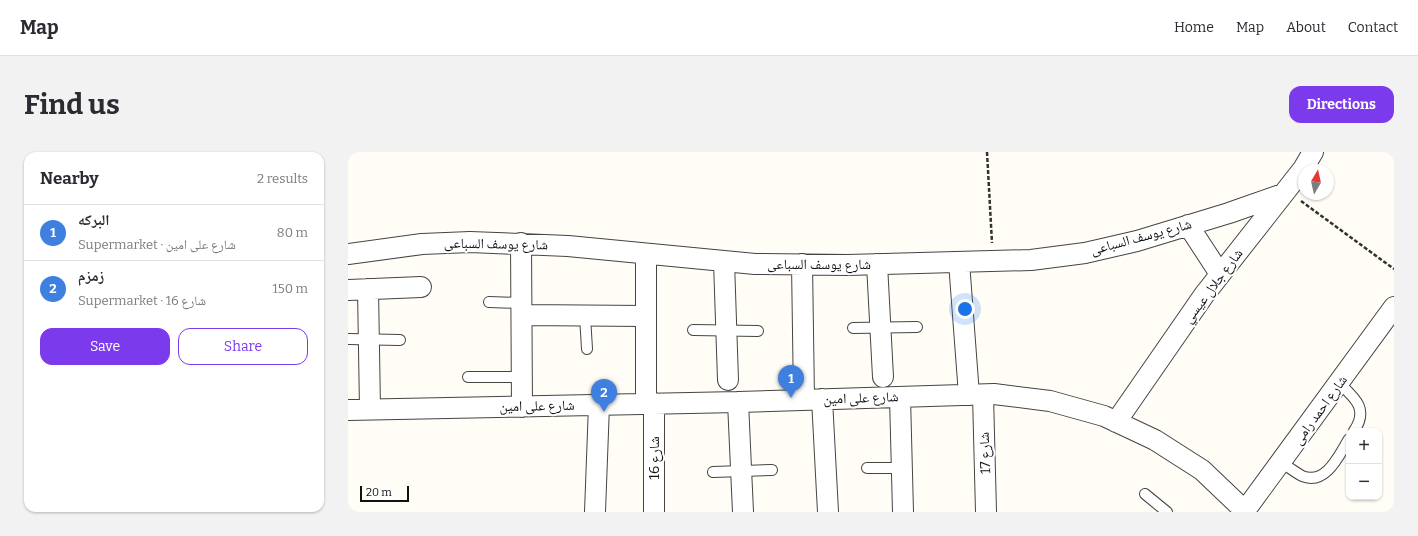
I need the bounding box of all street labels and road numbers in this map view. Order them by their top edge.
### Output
street label: شارع يوسف السباعى [1089,215,1194,260]
street label: شارع يوسف السباعى [444,235,548,254]
street label: شارع جلال عيسي [1179,245,1249,328]
street label: شارع يوسف السباعى [767,256,871,274]
street label: شارع احمد رامى [1289,372,1352,449]
street label: شارع على امين [823,388,899,409]
street label: شارع على امين [499,397,575,416]
street label: شارع 17 [976,432,995,474]
street label: شارع 16 [646,436,664,480]

